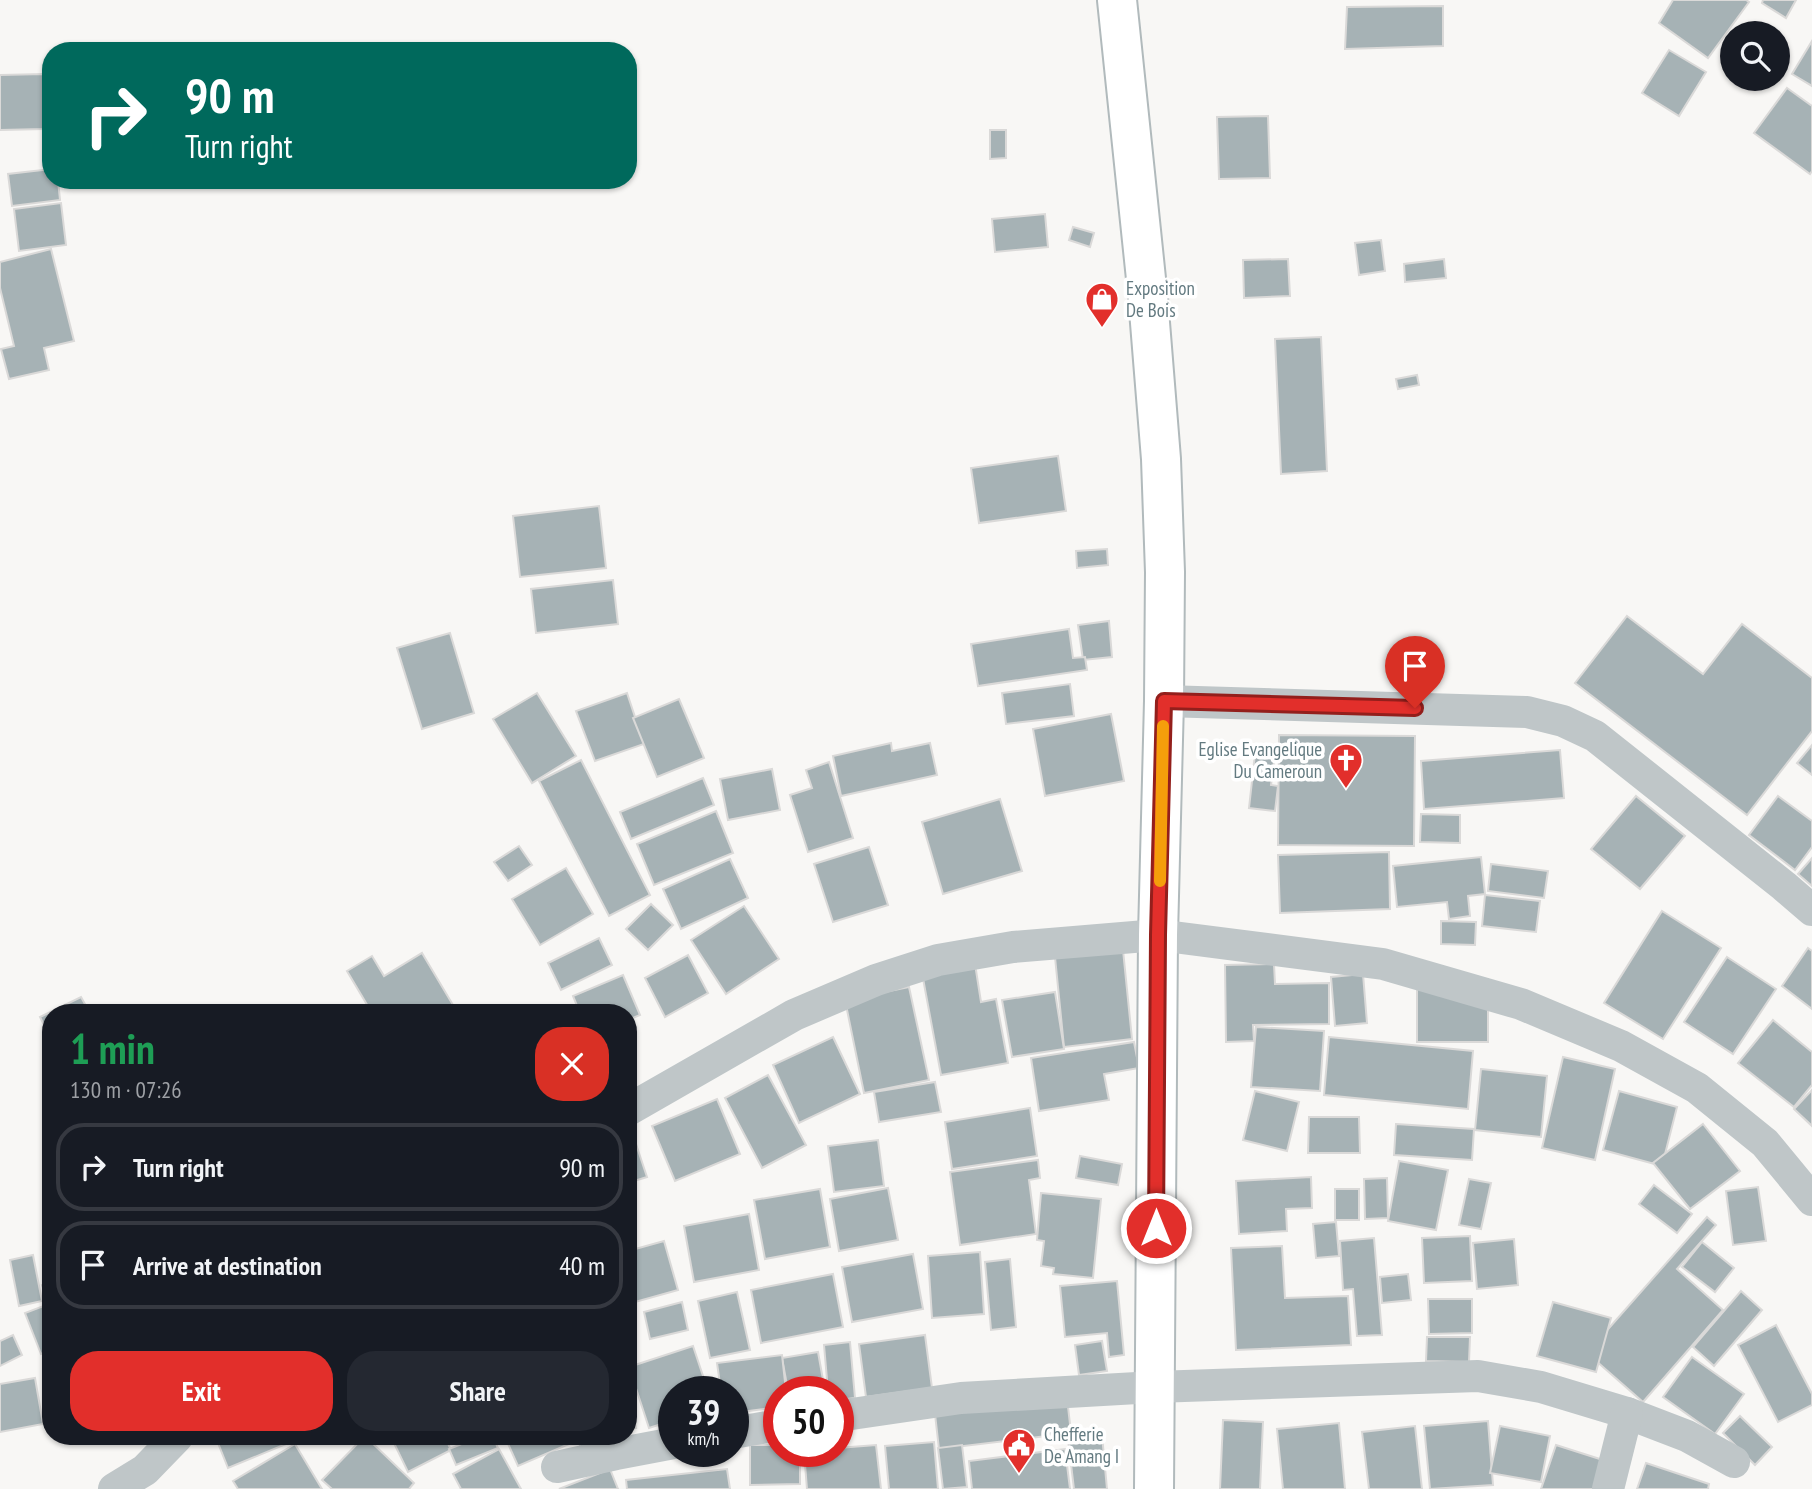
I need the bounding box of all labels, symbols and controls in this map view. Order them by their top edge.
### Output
map controls [1720,21,1790,91]
button: search [1720,21,1790,91]
text: 90 m [185,63,274,127]
icon: right [70,70,161,161]
text: Turn right [185,125,293,167]
place label: Exposition De Bois [1126,276,1195,322]
shop icon: Exposition De Bois [1083,280,1121,329]
pin [1385,636,1445,708]
icon: arrive [1396,647,1434,685]
place label: Eglise Evangelique Du Cameroun [1198,737,1322,783]
church icon: Eglise Evangelique Du Cameroun [1327,741,1365,790]
text: 1 min [70,1021,155,1076]
button: close [535,1027,609,1101]
text: 130 m · 07:26 [70,1075,182,1104]
icon: right [74,1148,112,1186]
text: Turn right [133,1151,224,1184]
text: 90 m [559,1151,605,1184]
position arrow [1119,1191,1193,1265]
icon: arrive [74,1246,112,1284]
text: Arrive at destination [133,1249,322,1282]
text: 40 m [559,1249,605,1282]
button: Exit [70,1351,333,1431]
button: Share [347,1351,609,1431]
speed limit sign: 50 [763,1376,854,1467]
text: 39 [687,1389,720,1435]
place label: Chefferie De Amang I [1044,1422,1119,1468]
public building icon: Chefferie De Amang I [1000,1426,1038,1475]
text: km/h [688,1427,719,1450]

